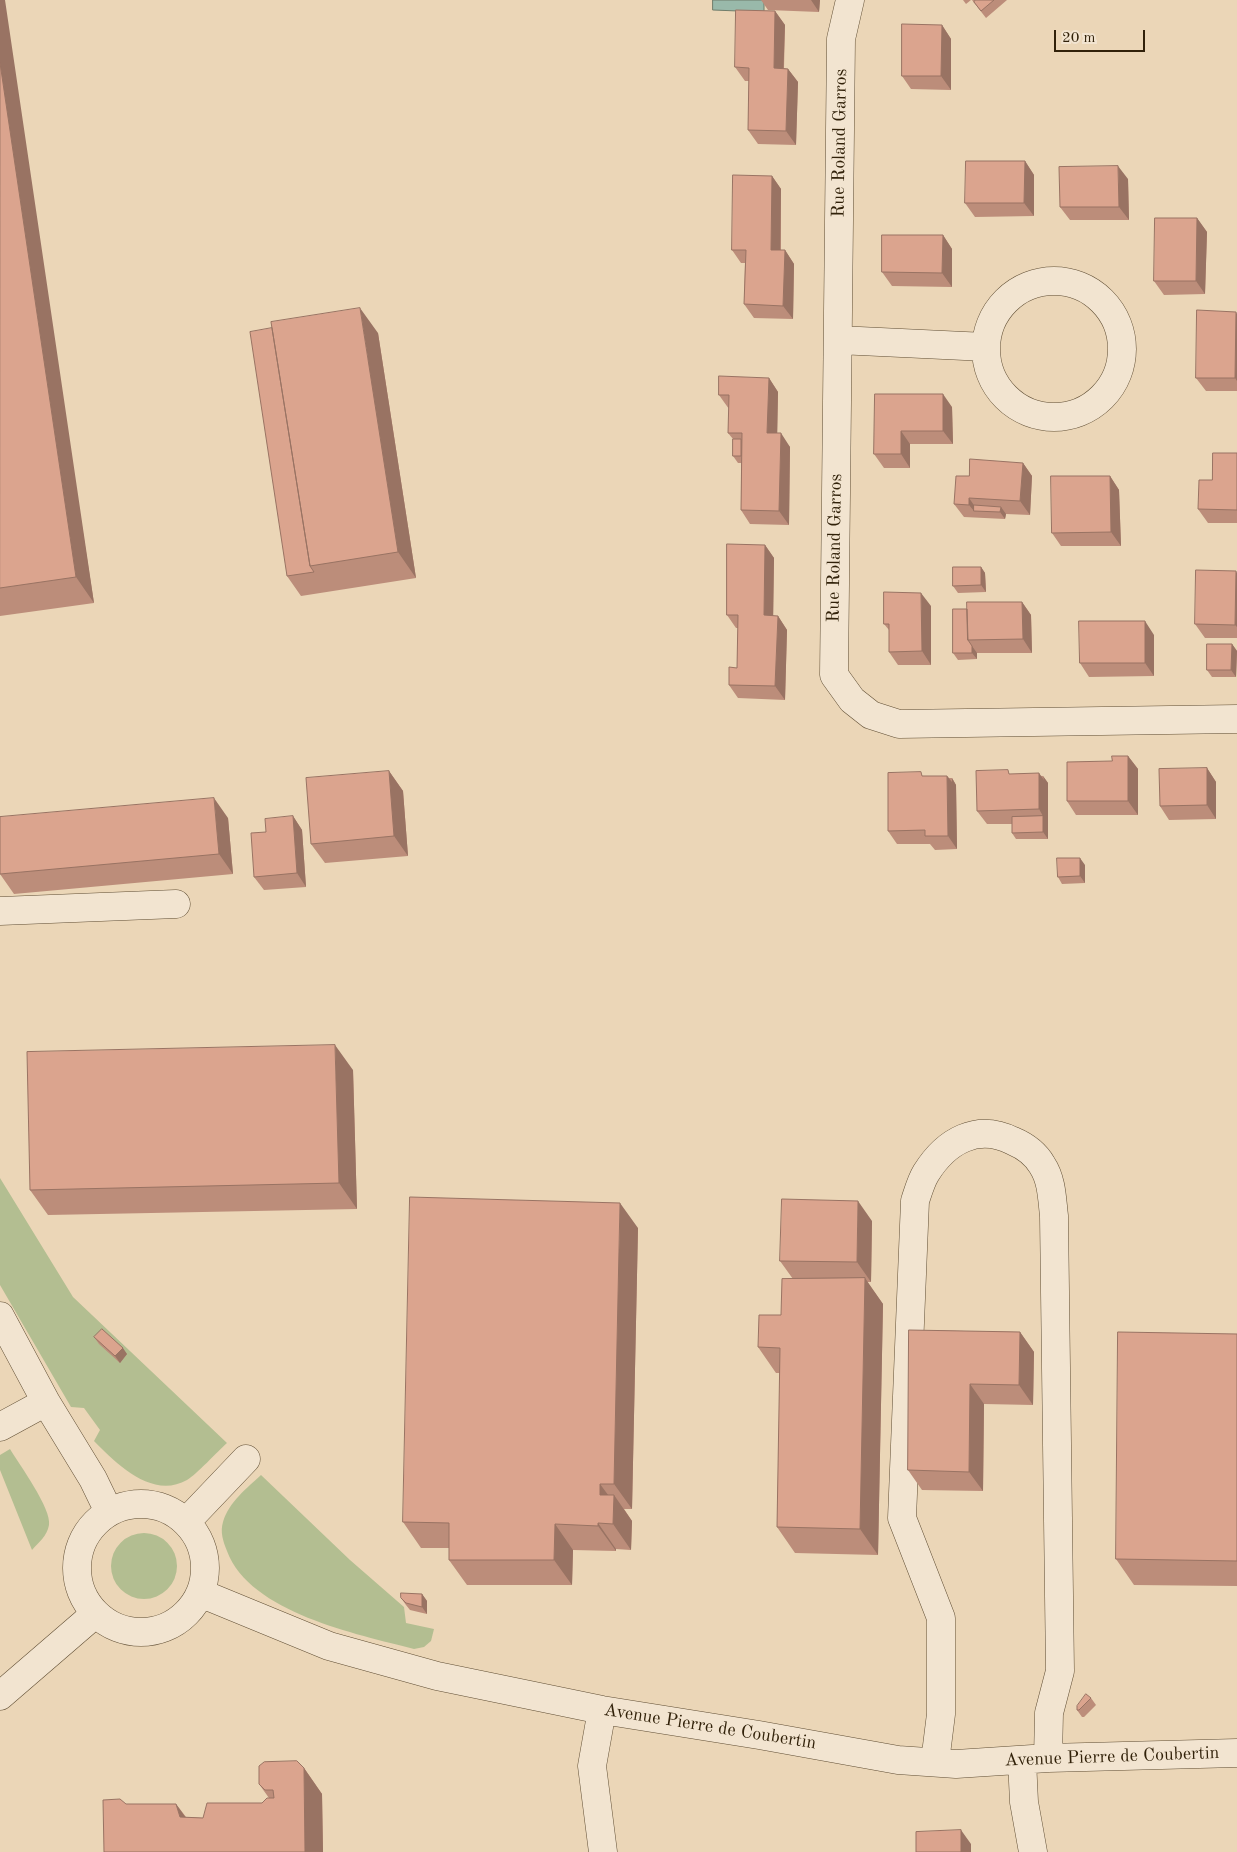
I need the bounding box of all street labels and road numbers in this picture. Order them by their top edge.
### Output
street label: Rue Roland Garros [828,68,852,218]
street label: Rue Roland Garros [823,473,847,623]
street label: Avenue Pierre de Coubertin [602,1700,818,1754]
street label: Avenue Pierre de Coubertin [1004,1742,1220,1772]

